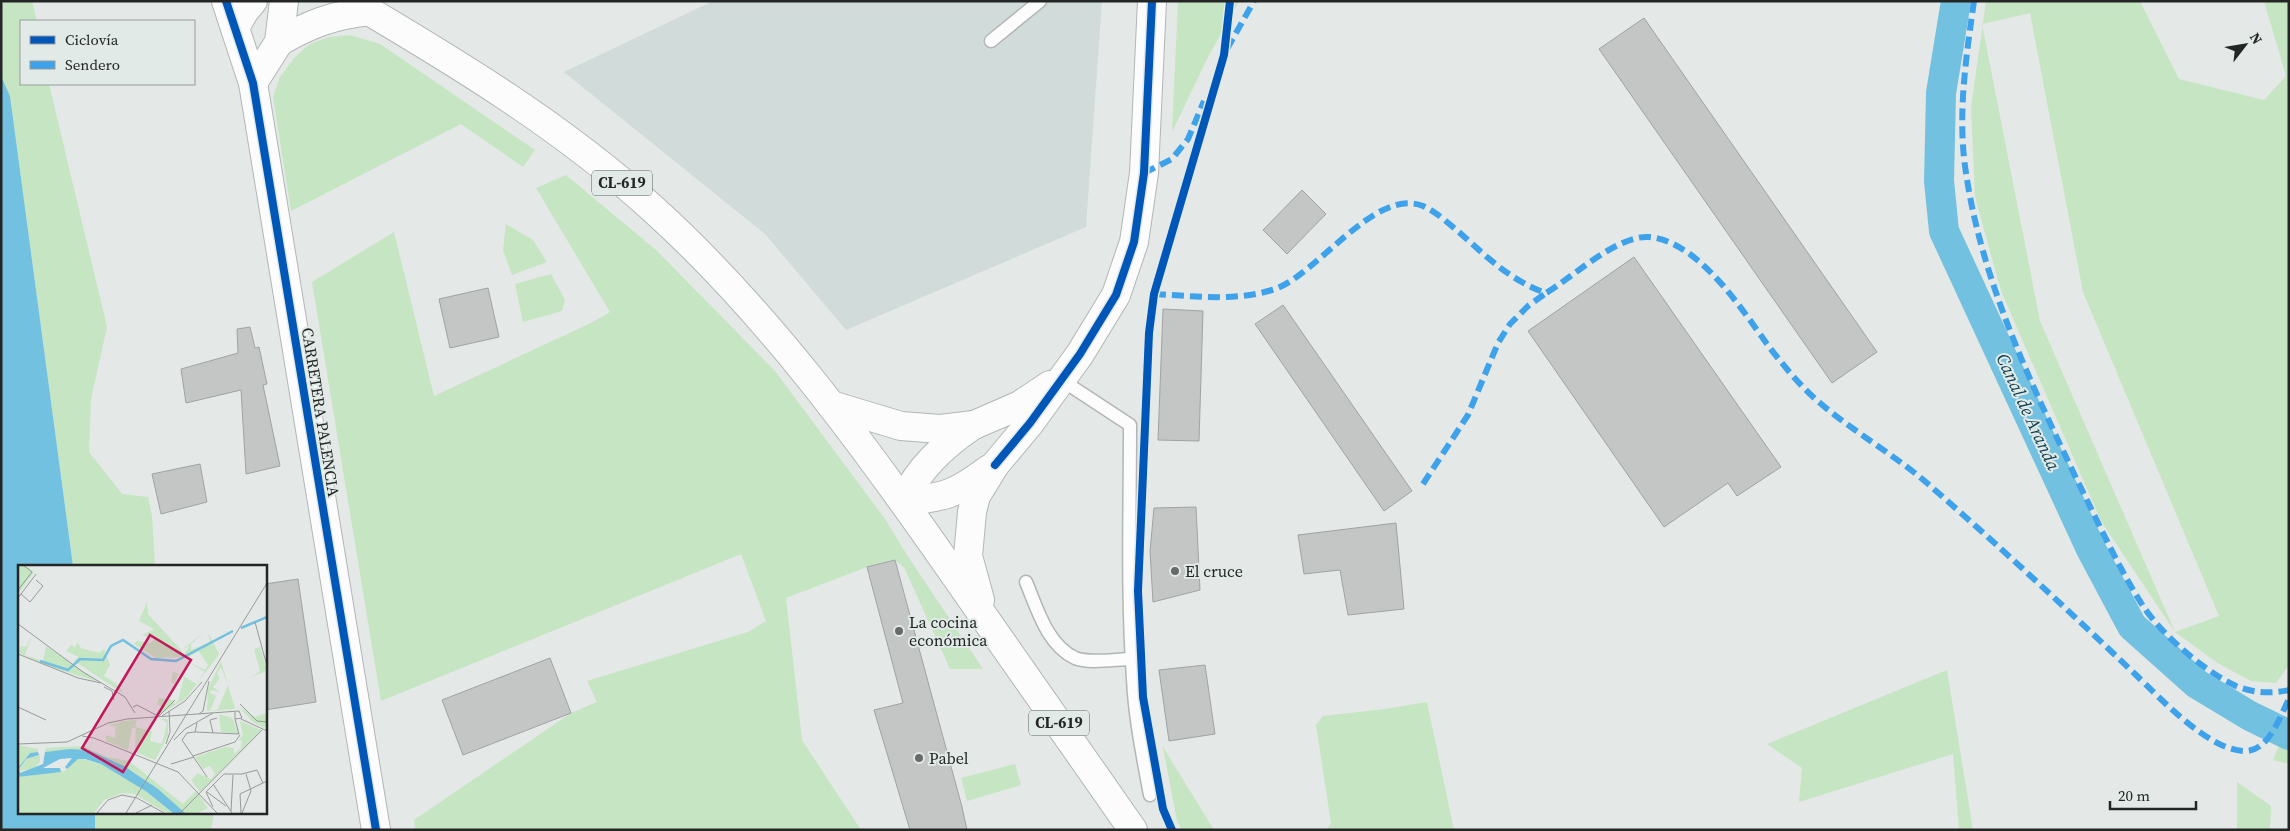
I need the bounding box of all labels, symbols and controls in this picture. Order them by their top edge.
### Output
legend [20,20,195,85]
north arrow [2220,20,2270,70]
text: Ciclovía [65,29,119,50]
text: N [2245,29,2267,48]
text: Sendero [65,54,120,75]
road number: CL-619 [592,170,652,196]
street label: CARRETERA PALENCIA [297,326,345,499]
water label: Canal de Aranda [1990,349,2067,475]
place label: El cruce [1185,560,1243,582]
inset map [18,565,266,814]
marker: El cruce [1169,565,1181,577]
place label: La cocina económica [909,611,988,651]
marker: La cocina económica [893,625,905,637]
road number: CL-619 [1029,710,1089,736]
place label: Pabel [929,747,969,769]
marker: Pabel [913,752,925,764]
scale bar [2110,778,2196,810]
text: 20 m [2118,785,2150,806]

